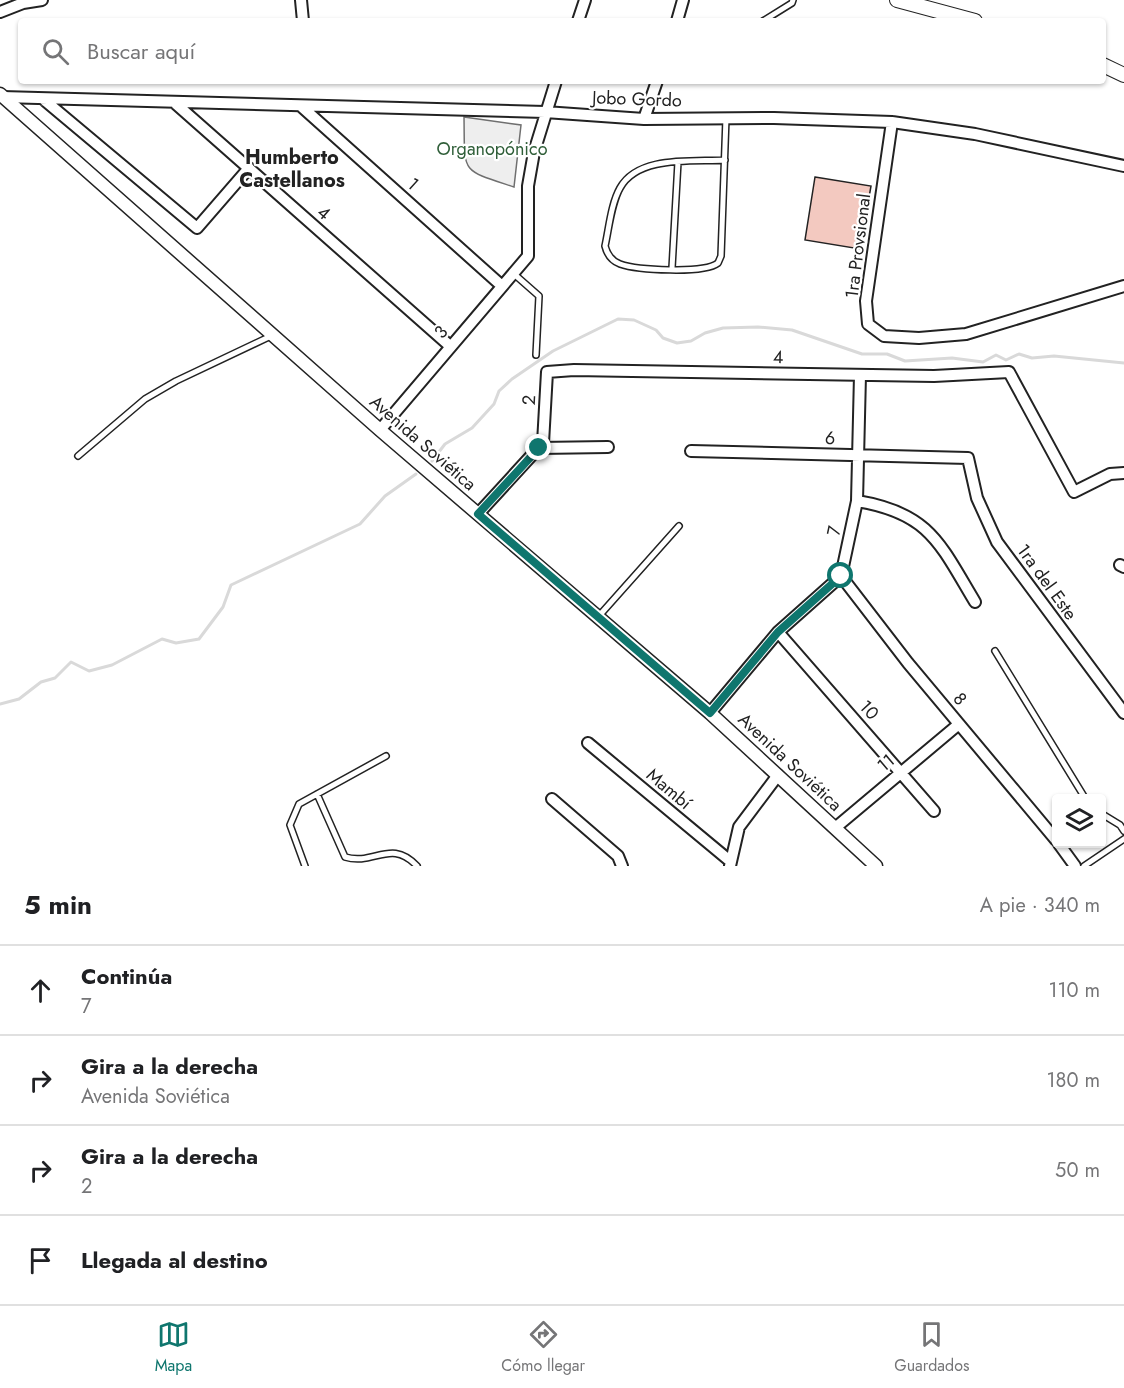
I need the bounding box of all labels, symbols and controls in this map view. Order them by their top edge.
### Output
search box [18,18,1106,84]
icon: search [39,35,72,68]
text: Buscar aquí [87,35,195,67]
street label: Jobo Gordo [590,84,682,114]
park label: Organopónico [437,136,548,162]
district label: Humberto Castellanos [239,143,345,195]
street label: 1 [401,172,425,196]
street label: 1ra Provsional [839,192,877,300]
street label: 4 [312,200,336,226]
street label: 3 [428,320,454,344]
street label: 4 [773,344,783,370]
street label: Avenida Soviética [364,389,482,497]
street label: 2 [516,394,542,406]
street label: 6 [825,425,835,451]
route end [525,434,551,460]
street label: 7 [820,523,848,538]
street label: 1ra del Este [1011,539,1083,625]
route start [827,562,853,588]
street label: 8 [947,687,973,711]
street label: 10 [853,694,885,726]
street label: Avenida Soviética [732,707,848,817]
street label: 11 [871,748,901,778]
street label: Mambí [641,762,698,817]
map controls [1052,794,1106,848]
button: layers [1052,794,1106,848]
text: 5 min [24,886,92,924]
text: A pie · 340 m [980,891,1100,920]
text: Continúa [81,960,172,992]
icon: ahead [24,974,57,1007]
text: 110 m [1048,976,1100,1005]
text: 7 [81,992,92,1021]
text: Gira a la derecha [81,1050,258,1082]
icon: right [24,1064,57,1097]
text: 180 m [1046,1066,1100,1095]
text: Avenida Soviética [81,1082,230,1111]
text: Gira a la derecha [81,1140,258,1172]
icon: right [24,1154,57,1187]
text: 50 m [1055,1156,1100,1185]
text: 2 [81,1172,92,1201]
icon: arrive [24,1244,57,1277]
text: Llegada al destino [81,1244,268,1276]
tab: Mapa [155,1318,192,1377]
tab: Cómo llegar [501,1318,585,1377]
tab: Guardados [894,1318,969,1377]

